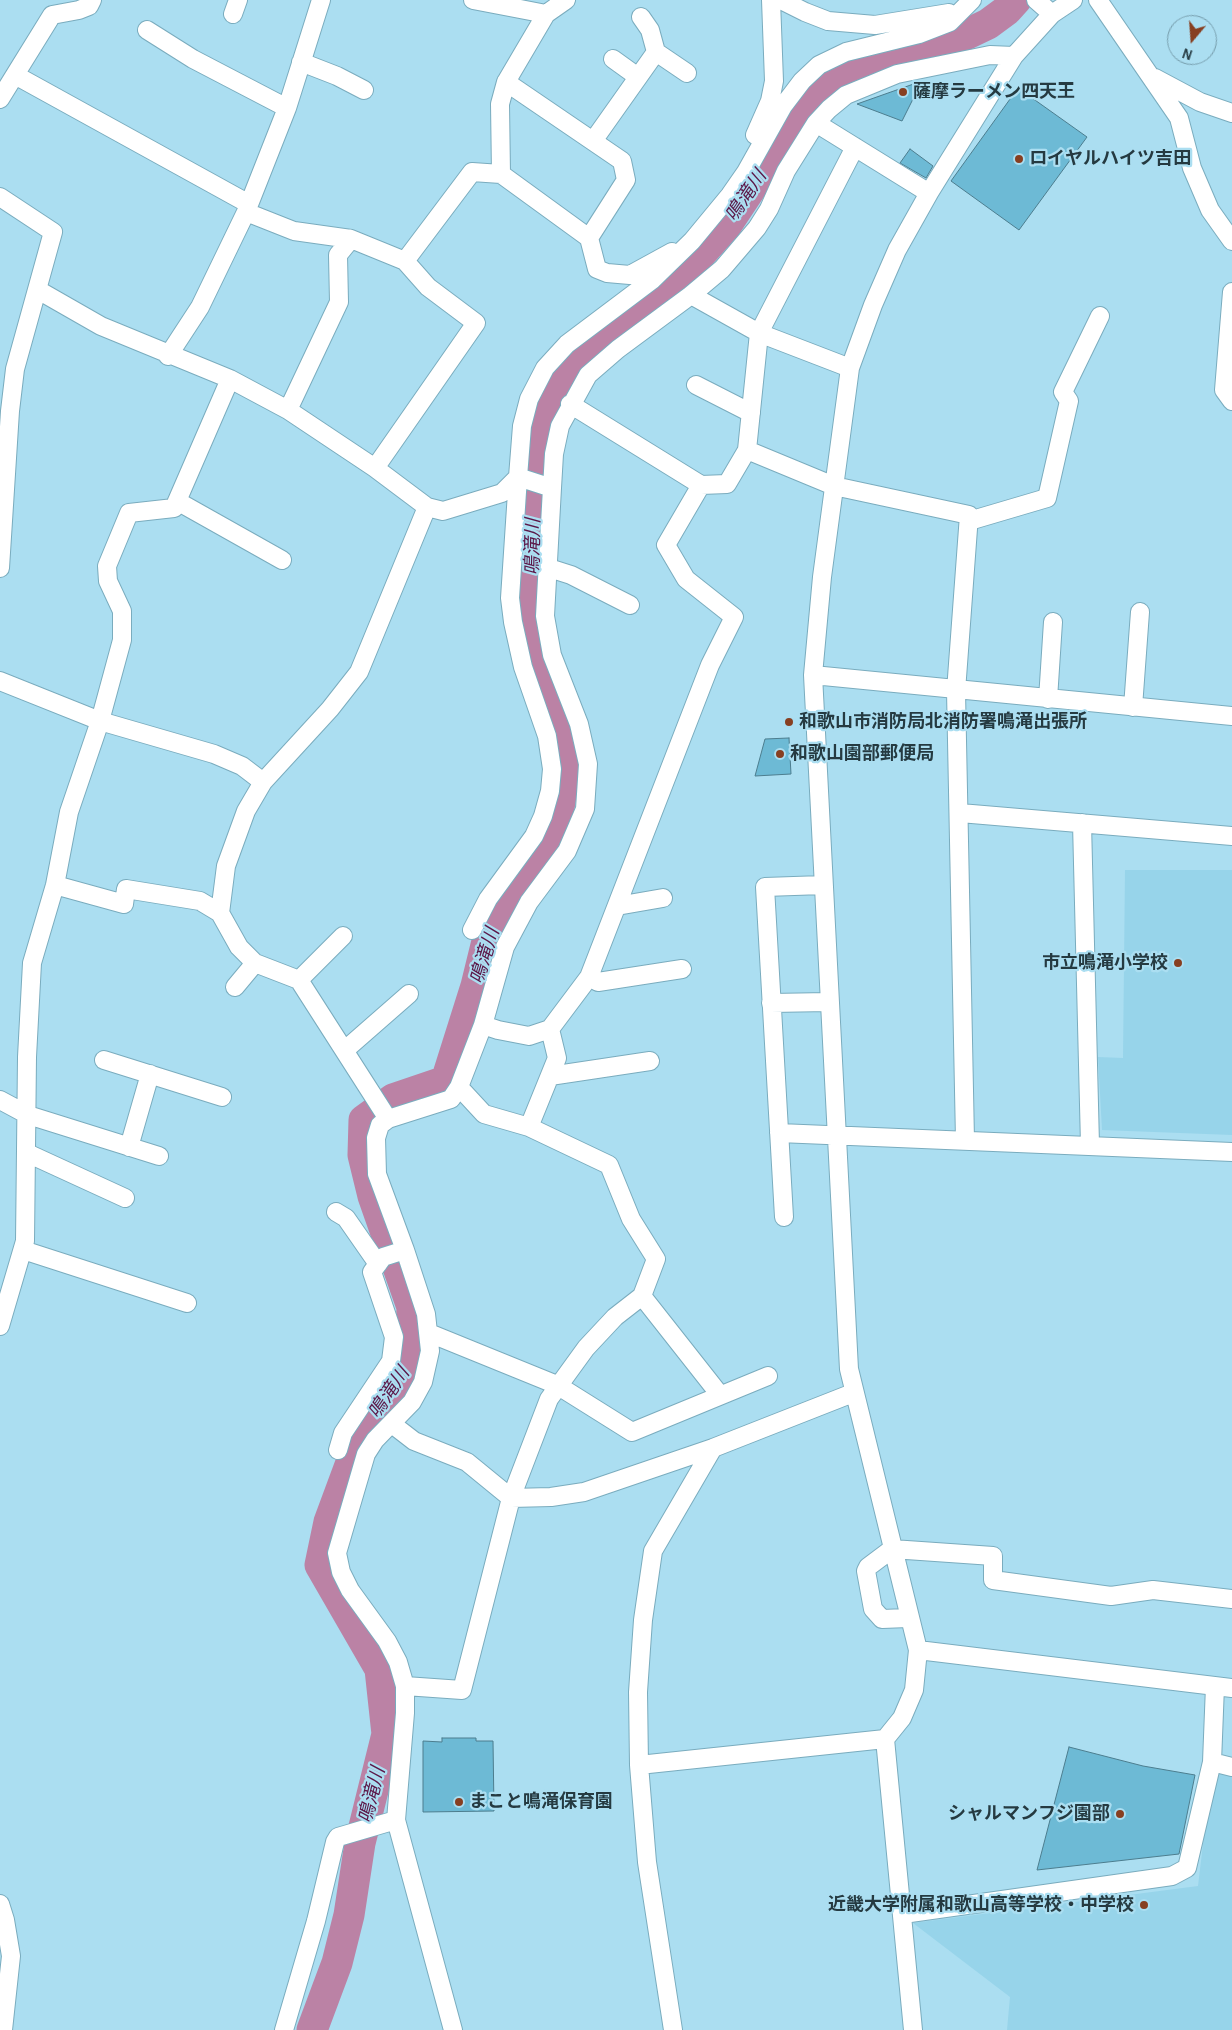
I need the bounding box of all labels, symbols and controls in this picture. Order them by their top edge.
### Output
north arrow [1167,15,1217,65]
text: N [1181,45,1194,61]
place label: 薩摩ラーメン四天王 [913,81,1075,103]
marker: 薩摩ラーメン四天王 [897,86,909,98]
place label: ロイヤルハイツ吉田 [1029,148,1191,170]
marker: ロイヤルハイツ吉田 [1013,153,1025,165]
water label: 鳴滝川 [721,166,771,226]
water label: 鳴滝川 [521,518,545,576]
place label: 和歌山市消防局北消防署鳴滝出張所 [799,711,1087,733]
marker: 和歌山市消防局北消防署鳴滝出張所 [783,716,795,728]
place label: 和歌山園部郵便局 [790,743,934,765]
marker: 和歌山園部郵便局 [774,748,786,760]
water label: 鳴滝川 [466,925,504,987]
place label: 市立鳴滝小学校 [1042,952,1168,974]
marker: 市立鳴滝小学校 [1172,957,1184,969]
water label: 鳴滝川 [364,1363,414,1423]
water label: 鳴滝川 [354,1765,390,1825]
place label: まこと鳴滝保育園 [469,1791,613,1813]
marker: まこと鳴滝保育園 [453,1796,465,1808]
place label: シャルマンフジ園部 [948,1803,1110,1825]
marker: シャルマンフジ園部 [1114,1808,1126,1820]
place label: 近畿大学附属和歌山高等学校・中学校 [828,1894,1134,1916]
marker: 近畿大学附属和歌山高等学校・中学校 [1138,1899,1150,1911]

